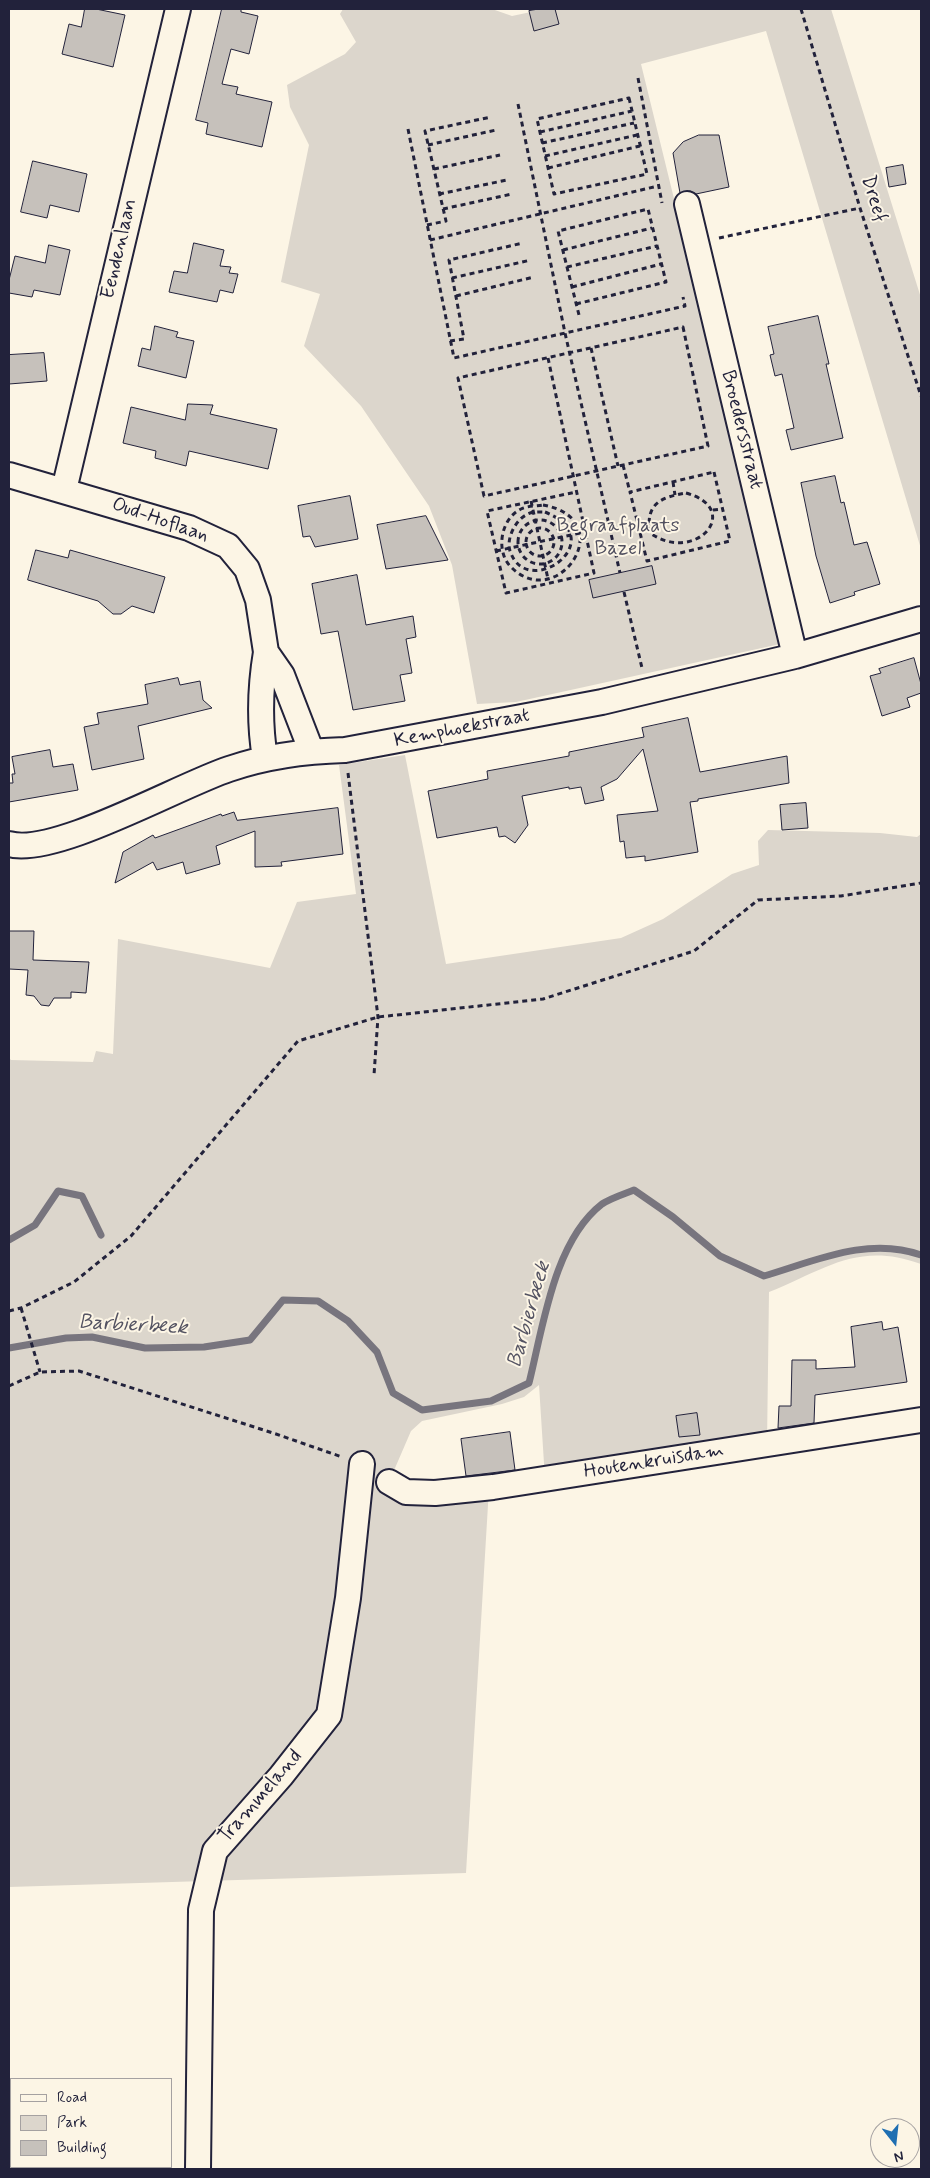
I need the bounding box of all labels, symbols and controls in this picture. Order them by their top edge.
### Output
street label: Dreef [855,173,891,225]
street label: Eendenlaan [97,197,143,301]
street label: Broedersstraat [715,368,767,492]
street label: Oud-Hoflaan [108,493,212,549]
park label: Begraafplaats Bazel [557,515,679,562]
street label: Kemphoekstraat [392,704,532,754]
water label: Barbierbeek [503,1259,557,1371]
water label: Barbierbeek [78,1311,188,1341]
street label: Houtenkruisdam [582,1439,726,1485]
street label: Trammeland [214,1745,308,1849]
legend [10,2078,172,2168]
text: Road [57,2088,87,2108]
text: Park [57,2113,87,2133]
north arrow [870,2118,920,2168]
text: Building [57,2138,107,2158]
text: N [892,2147,906,2166]

